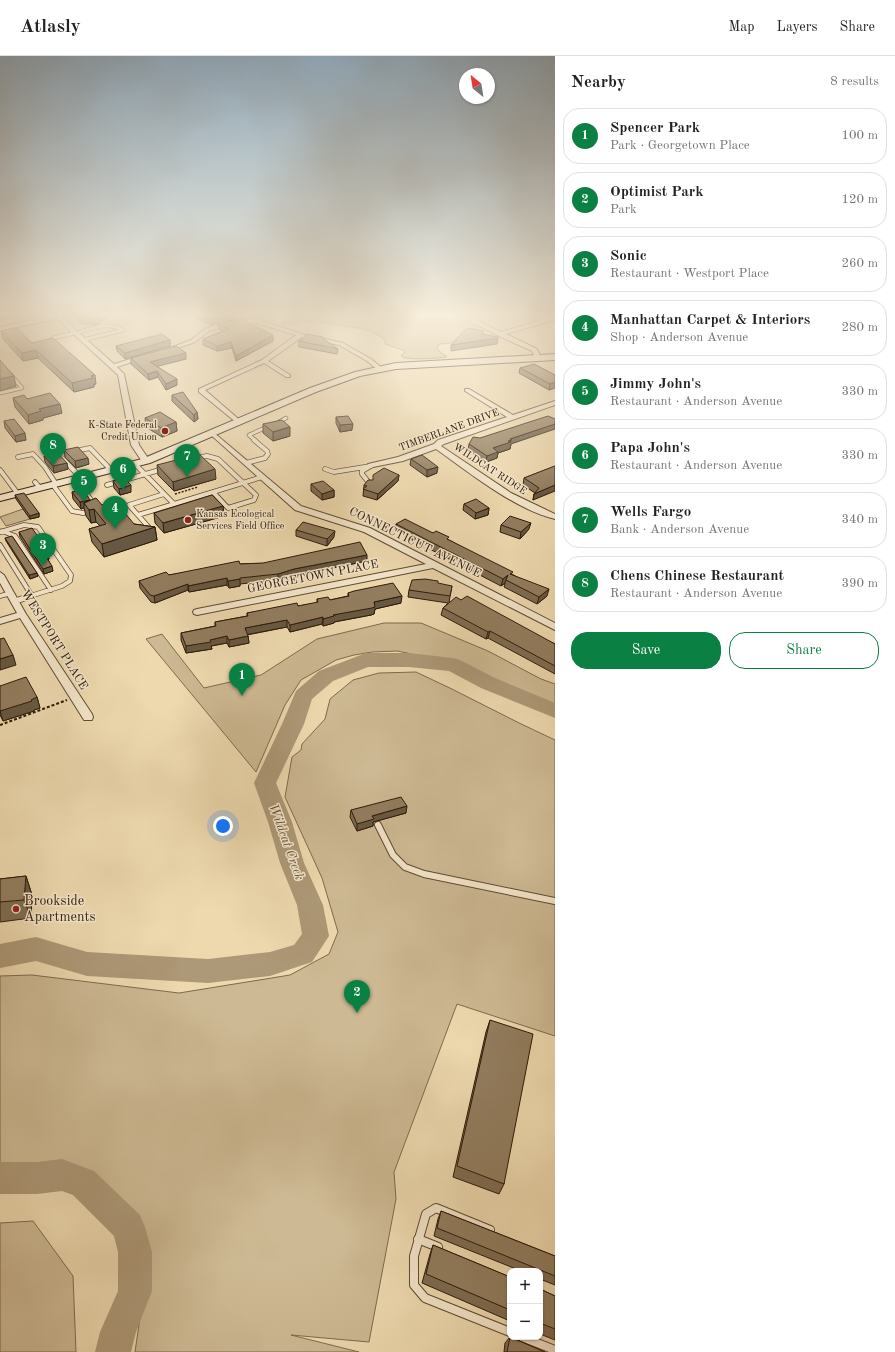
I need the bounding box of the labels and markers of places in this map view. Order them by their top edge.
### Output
place label: K-State Federal Credit Union [88,420,158,442]
marker: K-State Federal Credit Union [160,426,170,436]
pin: 8 [40,433,66,466]
pin: 7 [174,444,200,477]
pin: 6 [110,457,136,490]
pin: 5 [71,469,97,502]
pin: 4 [102,496,128,529]
place label: Kansas Ecological Services Field Office [196,509,285,531]
marker: Kansas Ecological Services Field Office [183,515,193,525]
pin: 3 [30,533,56,566]
pin: 1 [229,663,255,696]
place label: Brookside Apartments [24,894,96,924]
marker: Brookside Apartments [11,904,21,914]
pin: 2 [344,980,370,1013]

